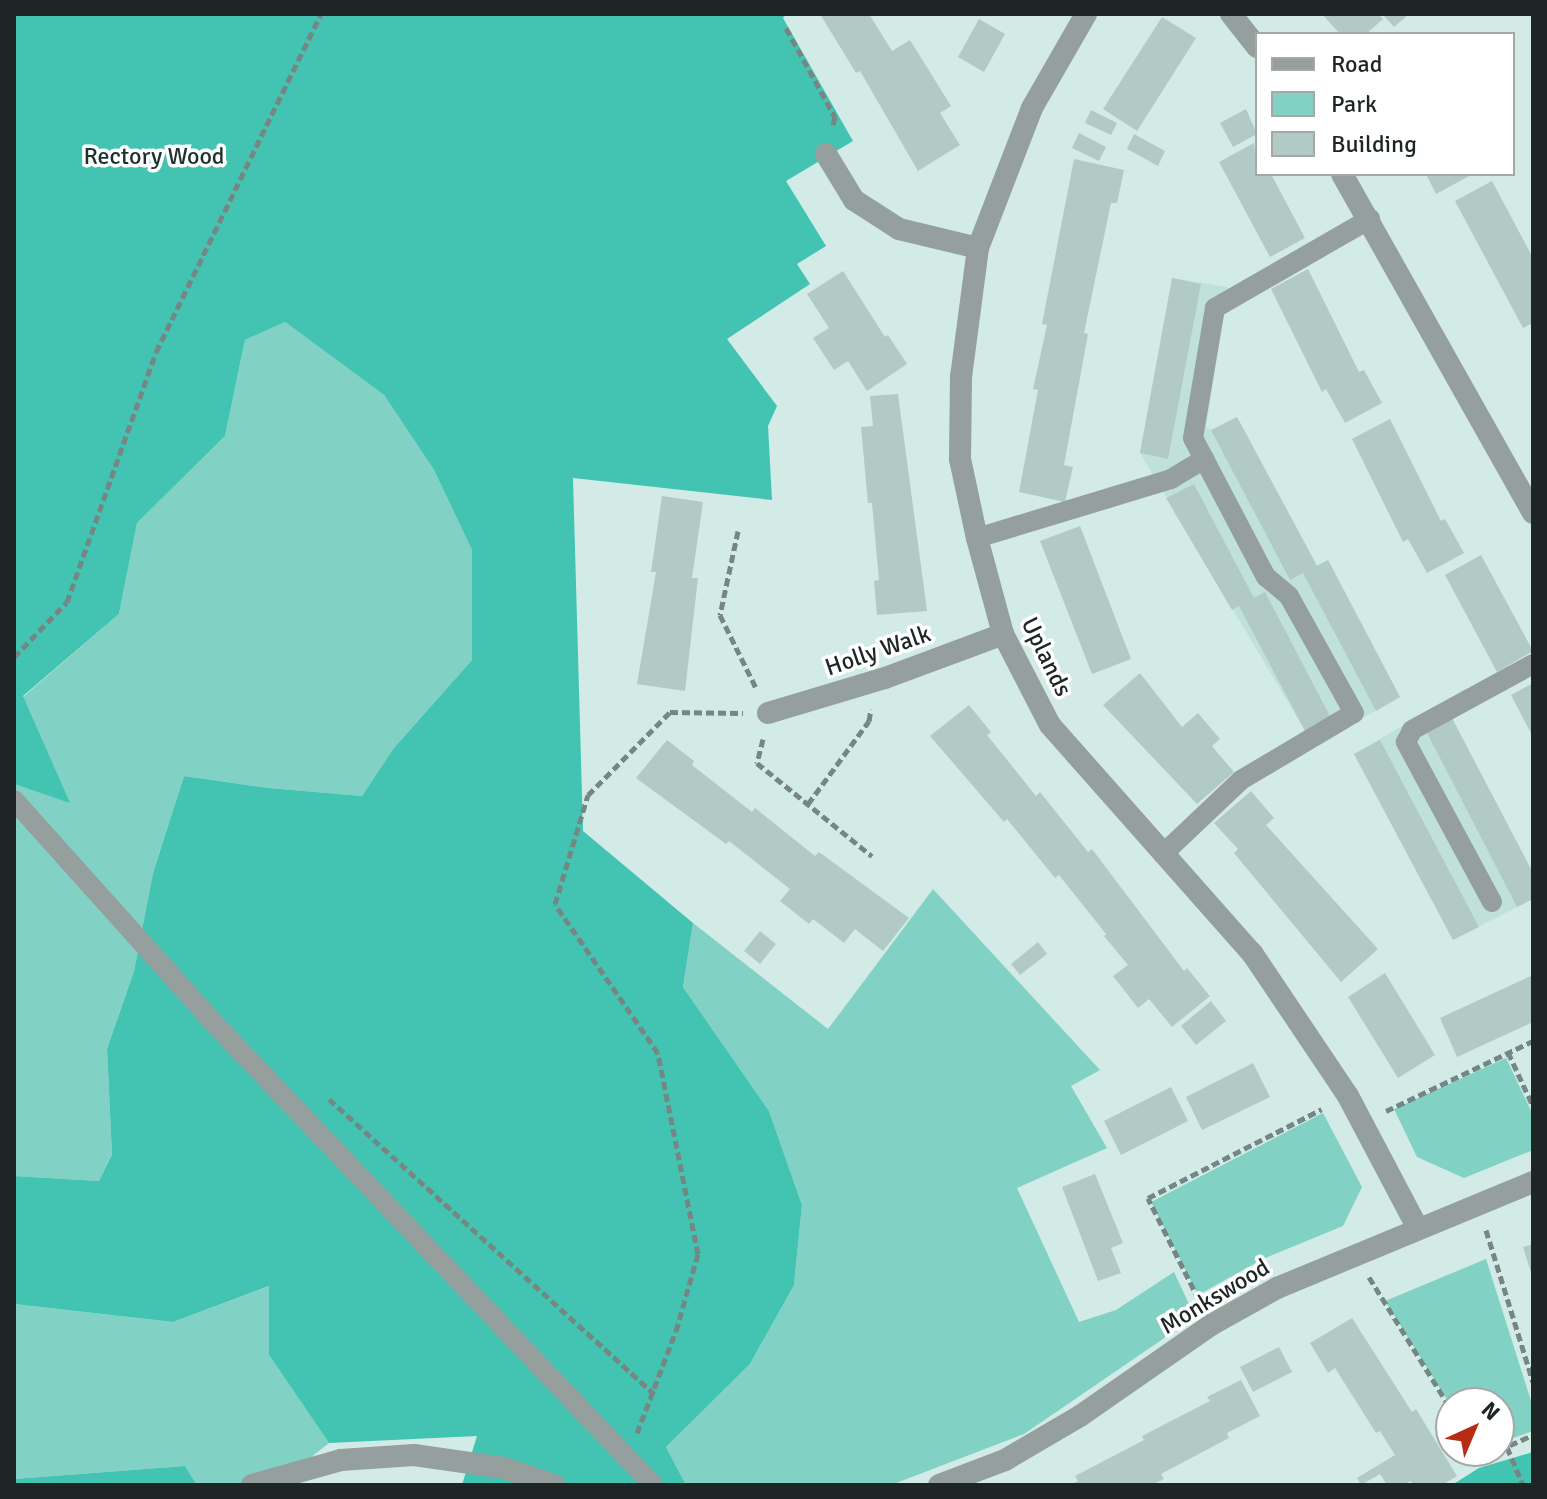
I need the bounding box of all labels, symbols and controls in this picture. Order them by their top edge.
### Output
legend [1255,32,1515,176]
text: Road [1331,49,1382,79]
text: Park [1331,89,1377,119]
text: Building [1331,129,1417,159]
park label: Rectory Wood [83,143,225,171]
street label: Uplands [1015,613,1077,701]
street label: Holly Walk [822,620,934,682]
street label: Monkswood [1155,1253,1275,1341]
north arrow [1435,1387,1515,1467]
text: N [1476,1396,1506,1426]

